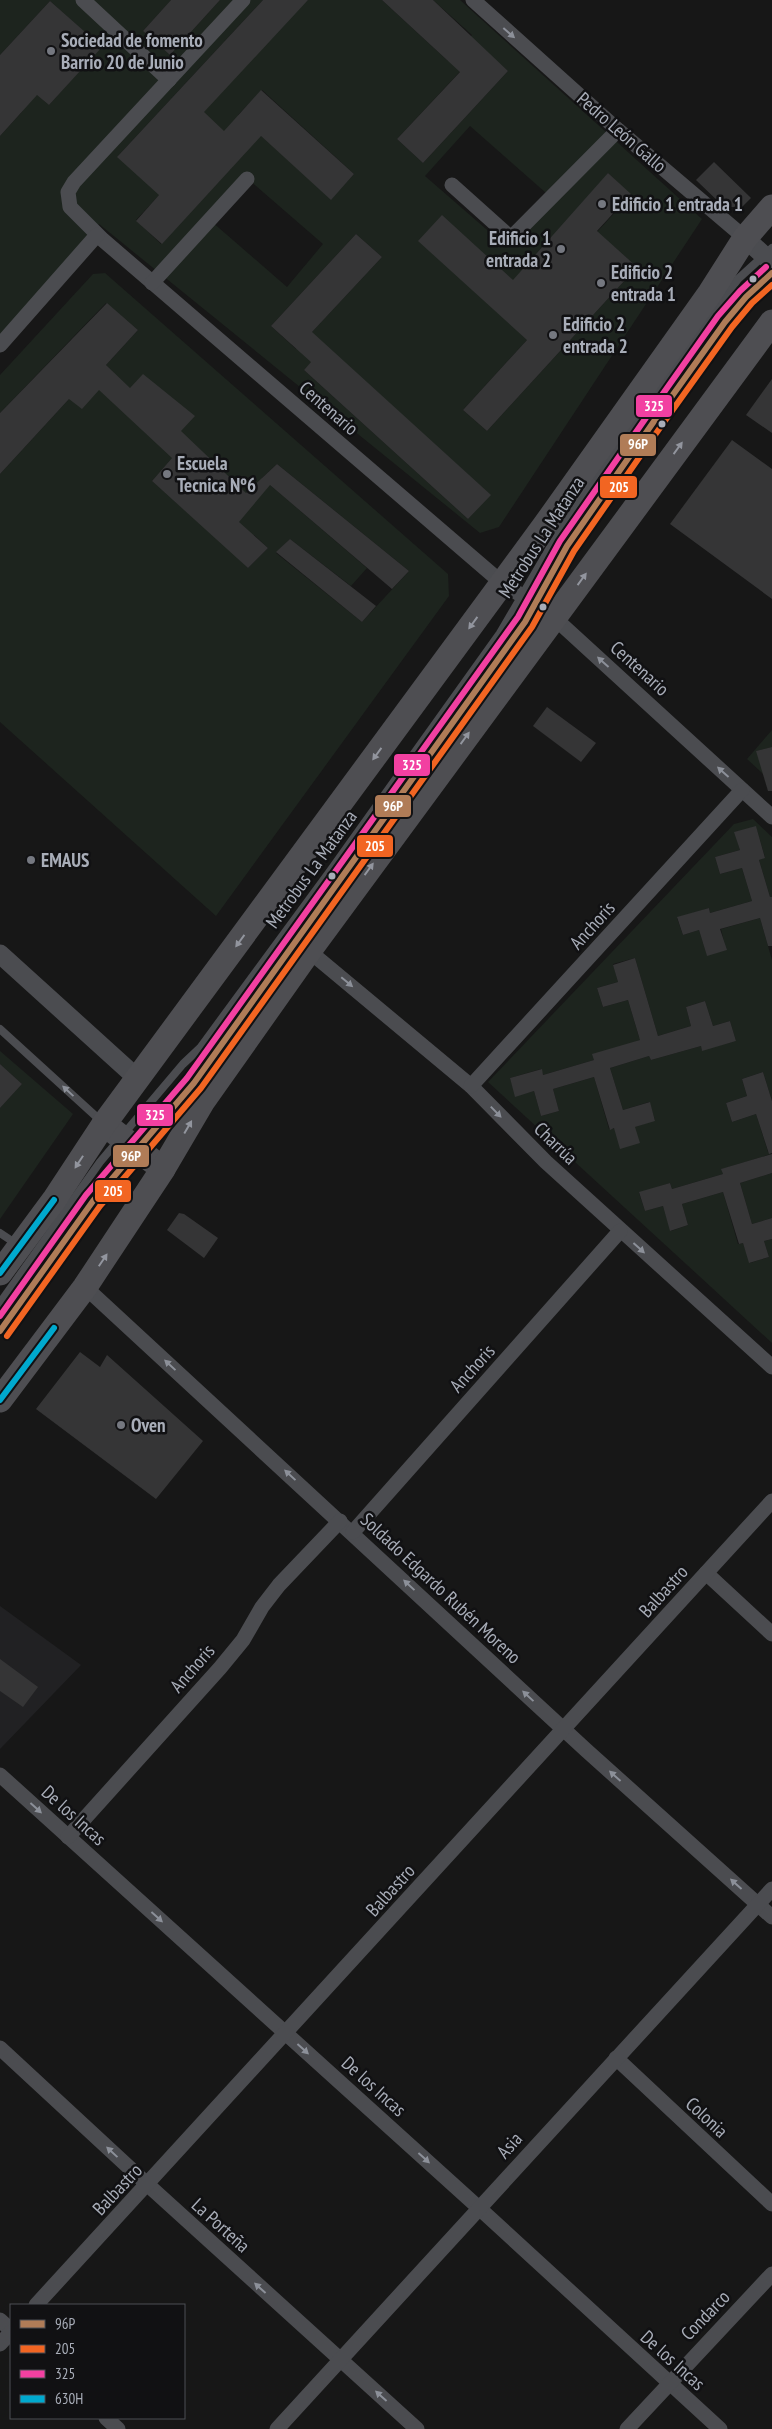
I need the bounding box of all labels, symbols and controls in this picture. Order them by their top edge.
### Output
one-way arrow [502,27,514,39]
place label: Sociedad de fomento Barrio 20 de Junio [61,28,203,74]
marker: Sociedad de fomento Barrio 20 de Junio [45,45,57,57]
street label: Pedro León Gallo [572,87,672,177]
place label: Edificio 1 entrada 1 [612,192,743,216]
marker: Edificio 1 entrada 1 [596,198,608,210]
place label: Edificio 1 entrada 2 [486,226,551,272]
marker: Edificio 1 entrada 2 [555,243,567,255]
place label: Edificio 2 entrada 1 [611,260,676,306]
unlabelled marker [748,274,758,284]
marker: Edificio 2 entrada 1 [595,277,607,289]
place label: Edificio 2 entrada 2 [563,312,628,358]
marker: Edificio 2 entrada 2 [547,329,559,341]
street label: Centenario [294,376,364,440]
line badge: 325 [635,394,673,418]
text: 325 [644,397,664,415]
unlabelled marker [657,419,667,429]
line badge: 96P [619,433,657,457]
text: 96P [628,435,648,453]
one-way arrow [673,442,684,455]
place label: Escuela Tecnica Nº6 [177,451,256,497]
marker: Escuela Tecnica Nº6 [161,468,173,480]
street label: Metrobus La Matanza [493,472,589,602]
line badge: 205 [599,475,638,499]
text: 205 [609,478,629,496]
one-way arrow [577,572,587,586]
unlabelled marker [538,602,548,612]
one-way arrow [468,616,479,629]
street label: Centenario [606,635,674,701]
one-way arrow [598,656,610,668]
one-way arrow [460,731,470,745]
one-way arrow [372,747,382,761]
line badge: 325 [393,753,431,777]
text: 325 [402,756,422,774]
one-way arrow [718,766,730,778]
line badge: 96P [374,794,412,818]
text: 96P [383,797,403,815]
street label: Metrobus La Matanza [260,805,362,933]
line badge: 205 [356,834,394,858]
text: 205 [365,837,385,855]
place label: EMAUS [41,848,89,872]
marker: EMAUS [25,854,37,866]
one-way arrow [364,863,374,876]
unlabelled marker [327,871,337,881]
street label: Anchoris [564,896,620,954]
one-way arrow [234,934,245,947]
one-way arrow [340,977,353,988]
one-way arrow [62,1086,74,1097]
line badge: 325 [136,1103,174,1127]
one-way arrow [490,1105,502,1117]
text: 325 [145,1106,165,1124]
street label: Charrúa [529,1117,583,1169]
one-way arrow [183,1121,192,1134]
line badge: 96P [112,1144,150,1168]
text: 96P [121,1147,141,1165]
one-way arrow [74,1156,84,1169]
line badge: 205 [94,1179,132,1203]
text: 205 [103,1182,123,1200]
one-way arrow [632,1242,645,1253]
one-way arrow [98,1253,108,1267]
street label: Anchoris [444,1339,500,1397]
one-way arrow [165,1359,177,1371]
place label: Oven [131,1413,166,1437]
marker: Oven [115,1419,127,1431]
one-way arrow [284,1469,296,1481]
street label: Soldado Edgardo Rubén Moreno [356,1507,526,1669]
street label: Balbastro [633,1560,693,1622]
one-way arrow [404,1579,416,1591]
street label: Anchoris [164,1639,220,1697]
one-way arrow [523,1690,535,1702]
one-way arrow [609,1770,621,1782]
street label: De los Incas [37,1780,111,1850]
one-way arrow [30,1802,42,1814]
street label: Balbastro [360,1859,420,1921]
one-way arrow [730,1878,742,1890]
one-way arrow [150,1911,162,1923]
one-way arrow [297,2043,309,2055]
street label: De los Incas [337,2051,411,2121]
street label: Colonia [681,2091,733,2143]
street label: Asia [491,2127,527,2163]
one-way arrow [106,2146,118,2158]
one-way arrow [417,2152,429,2164]
street label: Balbastro [87,2158,147,2220]
street label: La Porteña [187,2193,255,2257]
one-way arrow [254,2282,267,2293]
street label: Condarco [675,2285,735,2345]
legend [10,2304,185,2419]
text: 96P [55,2314,76,2333]
street label: De los Incas [636,2325,710,2395]
text: 205 [55,2339,75,2358]
text: 325 [55,2364,75,2383]
text: 630H [55,2389,83,2408]
one-way arrow [374,2391,387,2402]

